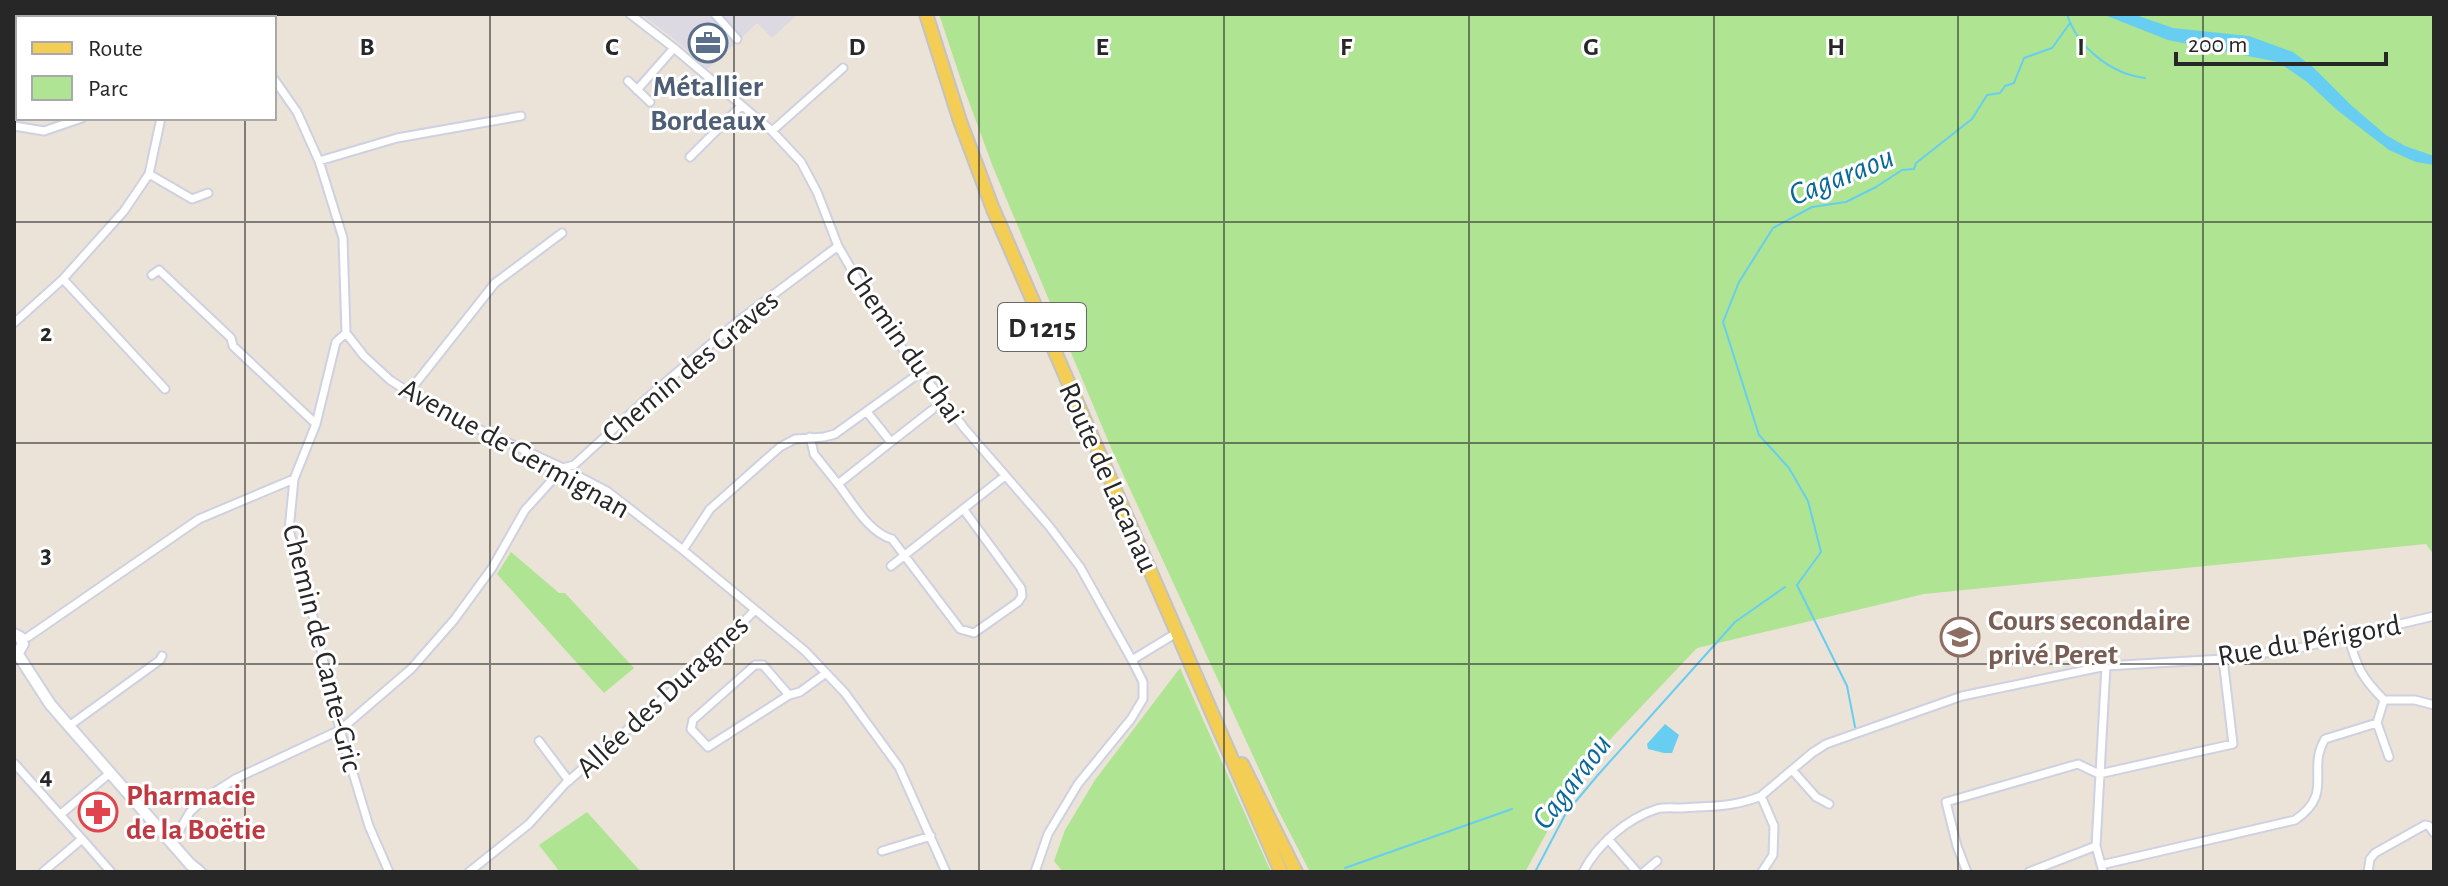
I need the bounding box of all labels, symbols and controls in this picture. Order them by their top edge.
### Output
legend [16,16,276,120]
scale bar [2176,16,2386,66]
office icon: Métallier Bordeaux [687,22,729,64]
text: 200 m [2188,33,2247,57]
text: B [359,34,375,60]
text: C [605,34,619,60]
text: D [848,34,866,60]
text: E [1095,34,1109,60]
text: F [1340,34,1353,60]
text: G [1583,34,1599,60]
text: H [1827,34,1845,60]
text: I [2077,34,2085,60]
text: Route [88,37,143,61]
place label: Métallier Bordeaux [650,72,766,136]
text: Parc [88,77,128,101]
water label: Cagaraou [1784,140,1898,211]
street label: Chemin du Chai [839,260,969,429]
street label: Chemin des Graves [597,285,784,449]
road number: D 1215 [998,303,1086,351]
text: 2 [40,320,52,346]
street label: Avenue de Germignan [394,373,635,525]
street label: Route de Lacanau [1053,378,1163,577]
street label: Chemin de Cante-Gric [277,521,367,775]
text: 3 [40,542,52,568]
place label: Cours secondaire privé Peret [1988,606,2190,670]
street label: Allée des Duragnes [571,610,754,784]
street label: Rue du Périgord [2215,610,2403,672]
school or university icon: Cours secondaire privé Peret [1939,616,1981,658]
water label: Cagaraou [1526,728,1618,835]
text: 4 [39,763,53,789]
place label: Pharmacie de la Boëtie [126,781,266,845]
pharmacy icon: Pharmacie de la Boëtie [77,791,119,833]

